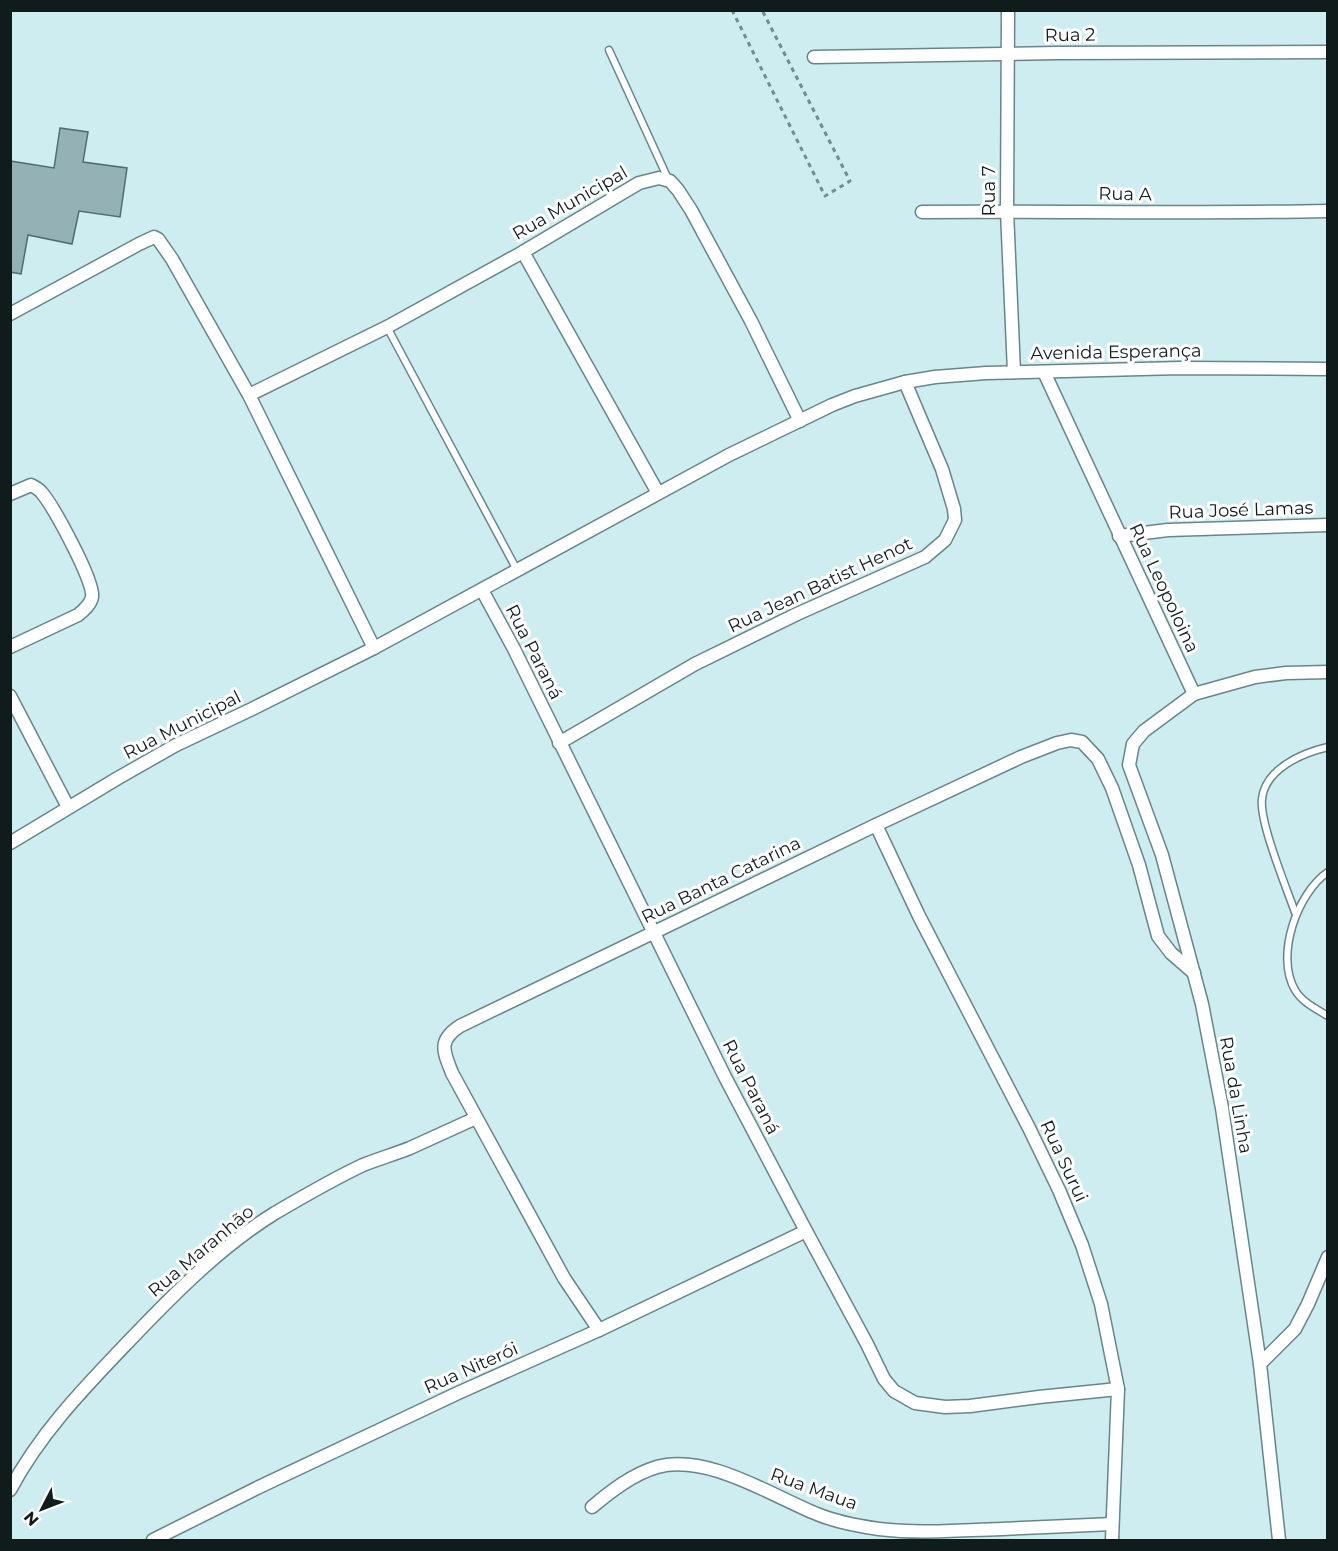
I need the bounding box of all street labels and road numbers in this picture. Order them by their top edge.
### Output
street label: Rua 2 [1044,24,1096,46]
street label: Rua Municipal [509,161,631,245]
street label: Rua 7 [978,165,1000,217]
street label: Rua A [1098,183,1152,205]
street label: Avenida Esperança [1030,340,1202,364]
street label: Rua José Lamas [1168,496,1314,524]
street label: Rua Leopoloina [1124,520,1204,656]
street label: Rua Jean Batist Henot [724,533,916,637]
street label: Rua Paraná [501,601,567,703]
street label: Rua Municipal [119,686,245,764]
street label: Rua Banta Catarina [638,832,804,928]
street label: Rua da Linha [1215,1035,1257,1155]
street label: Rua Paraná [718,1036,784,1138]
street label: Rua Surui [1035,1117,1093,1205]
street label: Rua Maranhão [144,1200,258,1302]
street label: Rua Niterói [421,1337,521,1399]
street label: Rua Maua [767,1463,861,1515]

